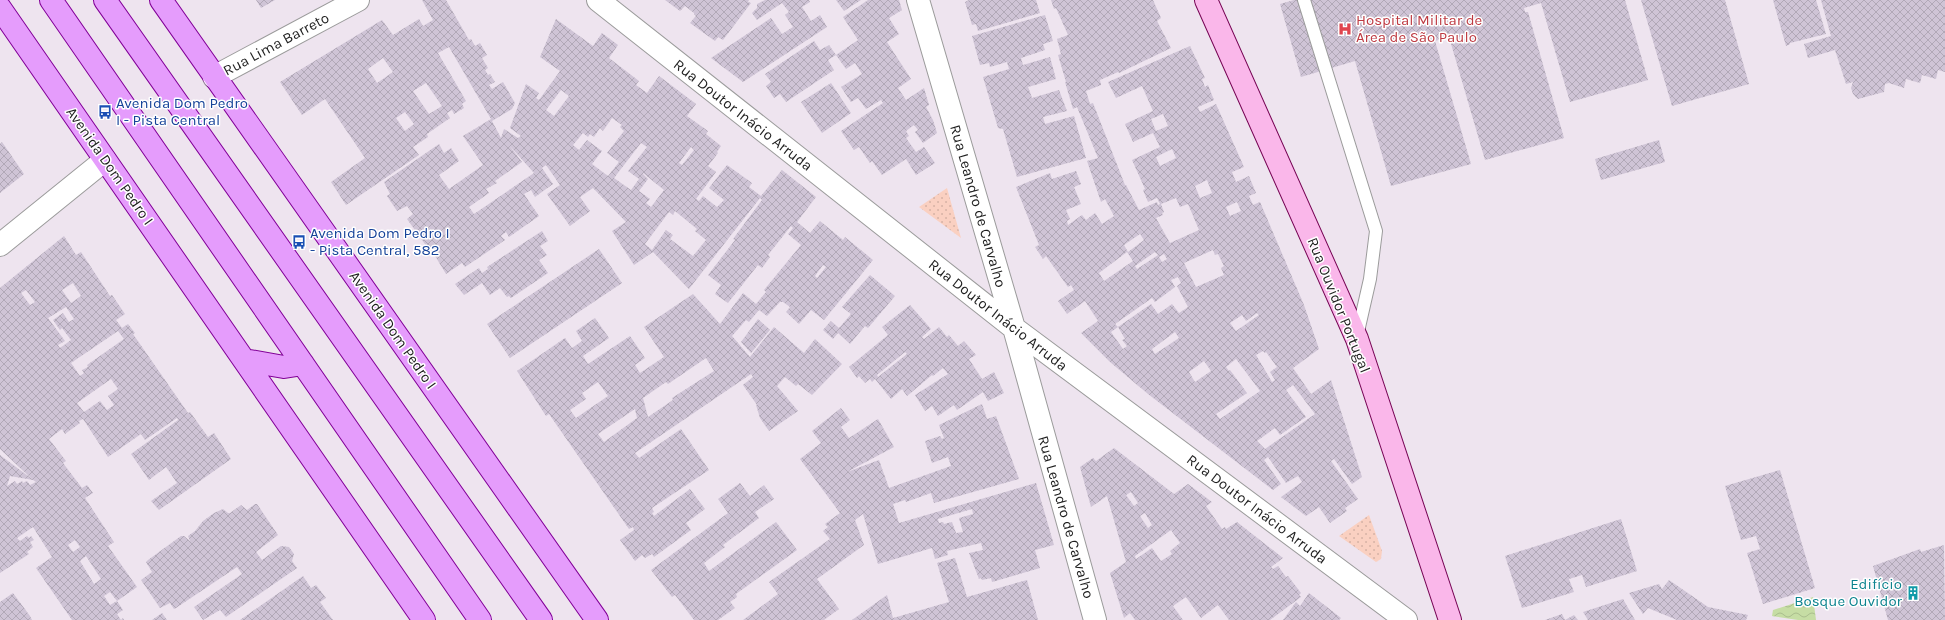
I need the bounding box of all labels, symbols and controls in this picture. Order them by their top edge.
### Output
street label: Rua Lima Barreto [220,8,332,80]
place label: Hospital Militar de Área de São Paulo [1356,11,1482,46]
hospital icon: Hospital Militar de Área de São Paulo [1337,21,1353,37]
street label: Rua Doutor Inácio Arruda [670,55,816,175]
place label: Avenida Dom Pedro I - Pista Central [116,94,248,129]
street label: Avenida Dom Pedro I [63,104,157,228]
bus stop icon: Avenida Dom Pedro I - Pista Central [97,104,113,120]
street label: Rua Leandro de Carvalho [946,123,1010,289]
place label: Avenida Dom Pedro I - Pista Central, 582 [310,224,450,259]
bus stop icon: Avenida Dom Pedro I - Pista Central, 582 [291,234,307,250]
street label: Rua Ouvidor Portugal [1304,235,1374,375]
street label: Rua Doutor Inácio Arruda [925,255,1071,375]
street label: Avenida Dom Pedro I [346,268,440,392]
street label: Rua Leandro de Carvalho [1034,434,1098,600]
street label: Rua Doutor Inácio Arruda [1183,450,1331,568]
place label: Edifício Bosque Ouvidor [1794,575,1903,610]
building icon: Edifício Bosque Ouvidor [1905,585,1921,601]

